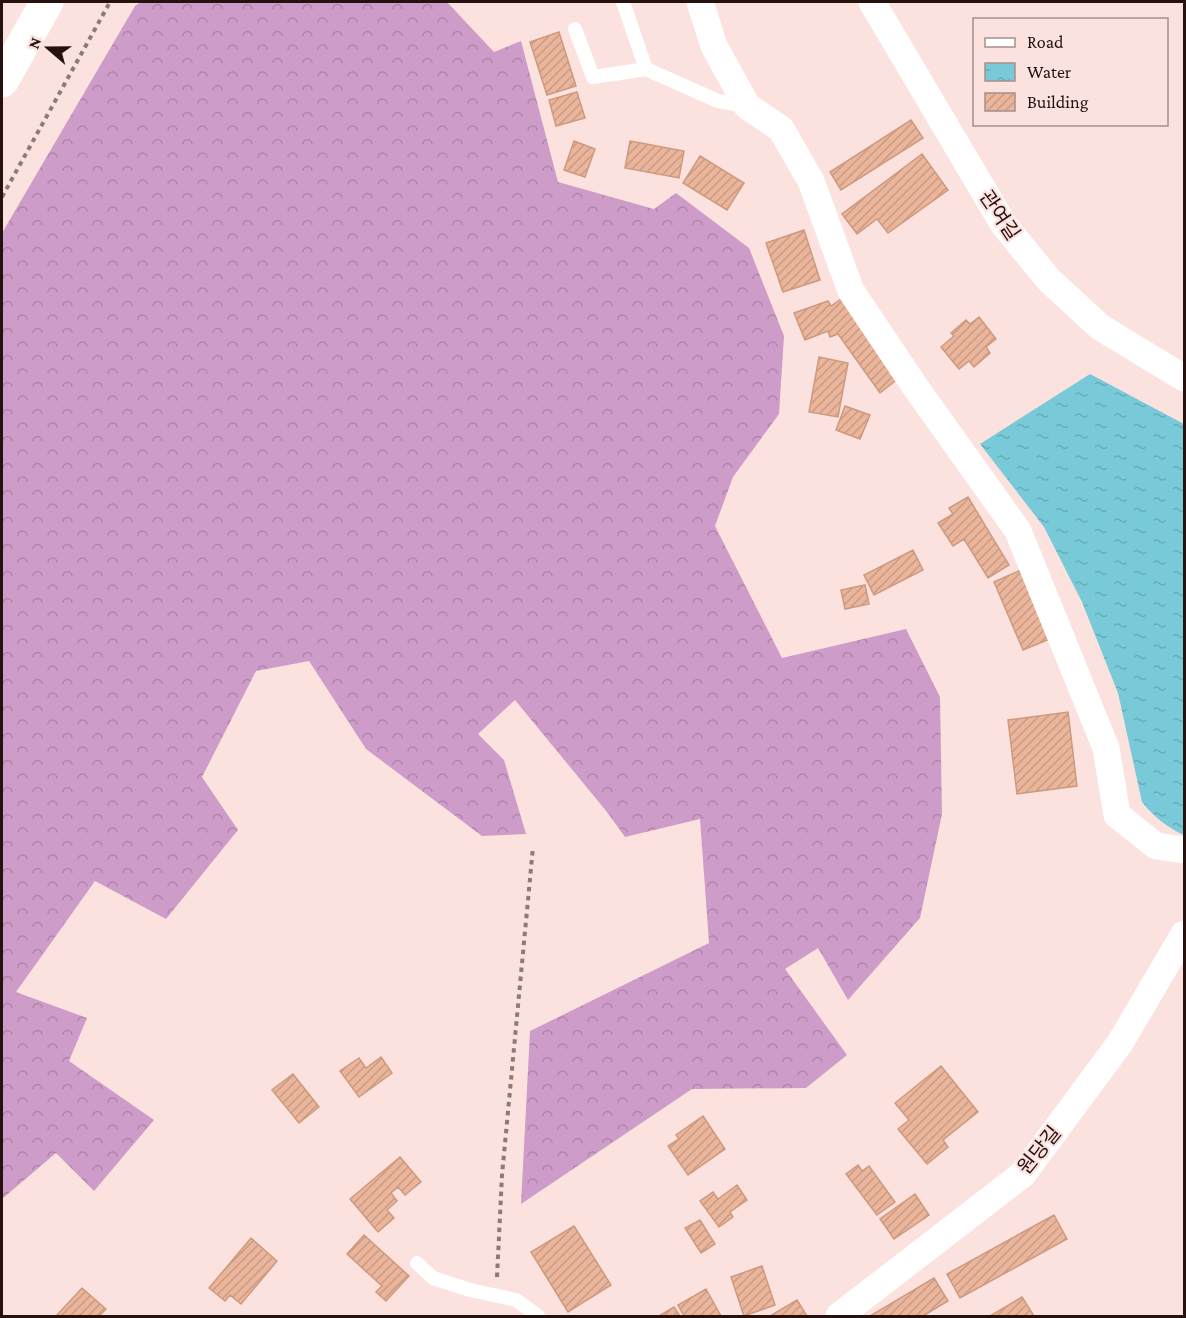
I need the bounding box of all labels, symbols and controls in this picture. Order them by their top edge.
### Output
north arrow [18,18,78,78]
legend [973,18,1168,126]
text: Road [1027,32,1064,52]
text: N [25,35,44,51]
text: Water [1027,62,1072,82]
text: Building [1027,92,1089,112]
street label: 관여길 [975,186,1025,244]
street label: 원당길 [1013,1122,1065,1178]

